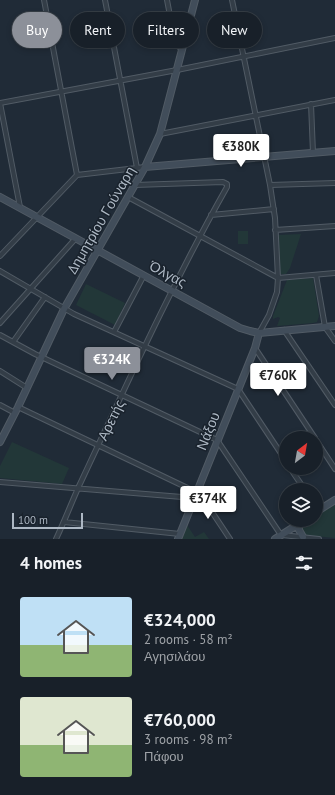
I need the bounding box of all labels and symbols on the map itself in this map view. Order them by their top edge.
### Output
pin: €380K [213,134,269,168]
street label: Δημητρίου Γούναρη [63,163,139,277]
street label: Όλγας [145,256,190,291]
pin: €324K [84,347,140,381]
pin: €760K [250,363,306,397]
street label: Αρετής [93,396,129,444]
street label: Νάξου [192,409,224,453]
north arrow [279,431,323,475]
pin: €374K [180,486,236,520]
scale bar [12,511,83,530]

